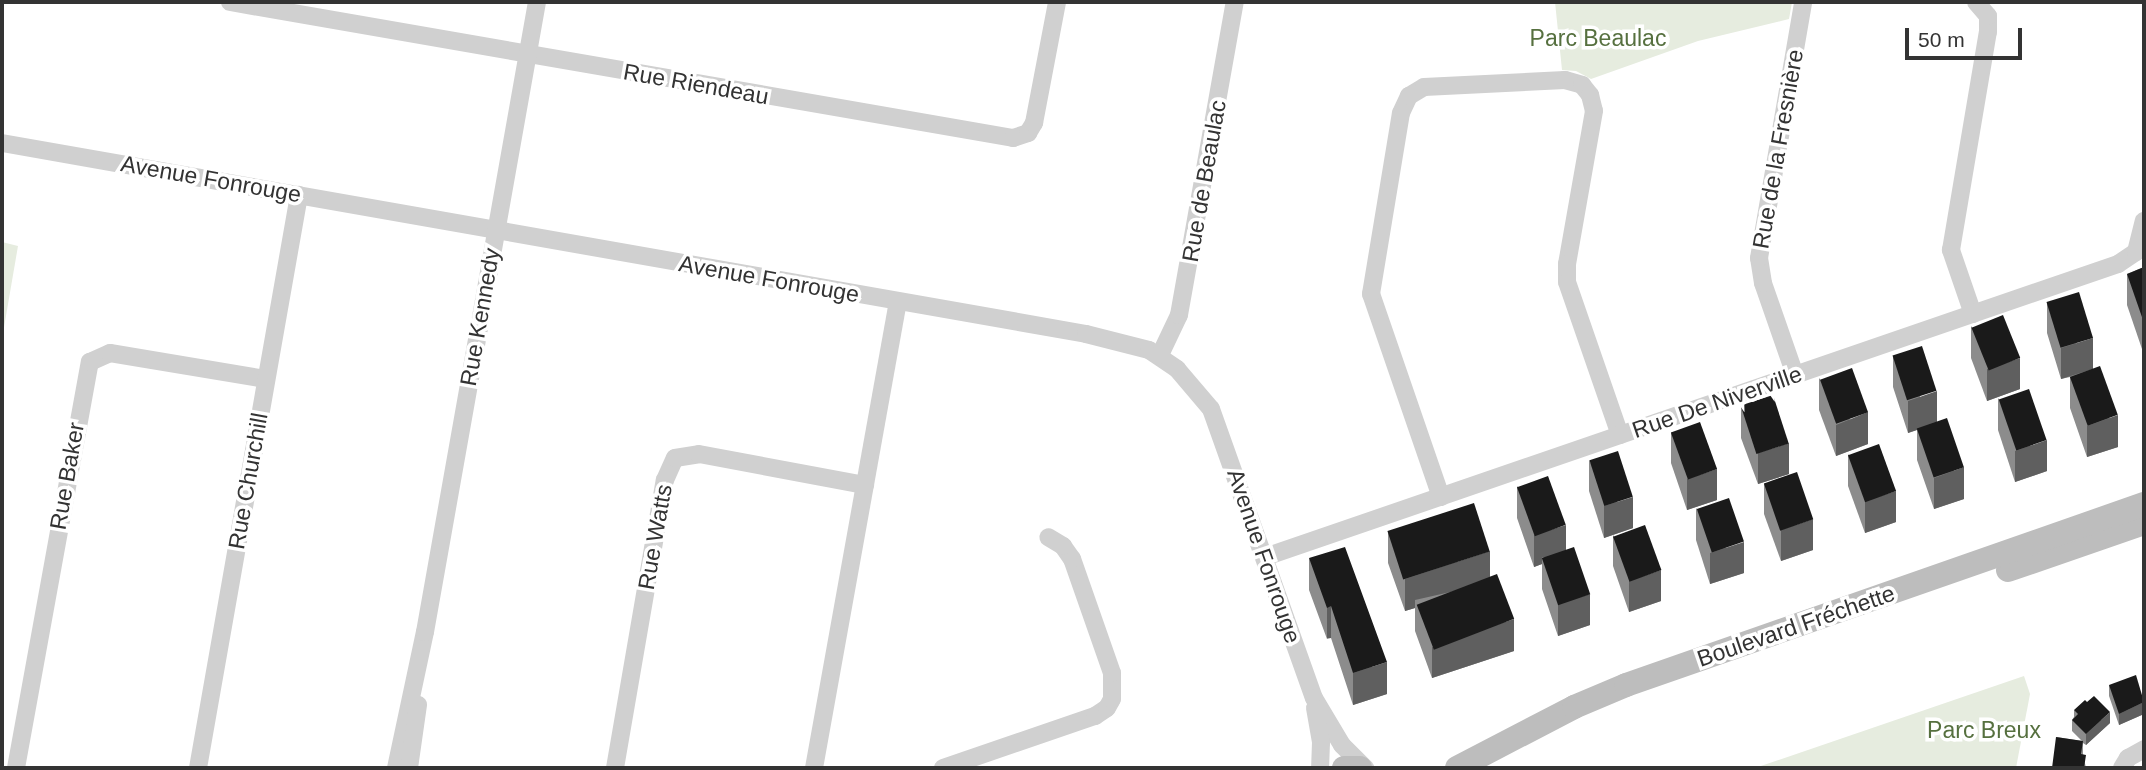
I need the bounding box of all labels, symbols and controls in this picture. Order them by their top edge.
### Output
scale bar [1908,14,2025,58]
park label: Parc Beaulac [1530,24,1666,52]
text: 50 m [1918,28,1965,51]
street label: Rue de la Fresnière [1747,47,1809,251]
street label: Rue Riendeau [621,58,771,110]
street label: Rue de Beaulac [1176,98,1232,264]
street label: Avenue Fonrouge [119,150,303,208]
street label: Rue Kennedy [454,246,506,388]
street label: Avenue Fonrouge [677,250,861,308]
street label: Rue De Niverville [1629,360,1805,444]
street label: Rue Churchill [222,411,274,551]
street label: Rue Baker [44,420,90,532]
street label: Avenue Fonrouge [1221,465,1307,647]
street label: Rue Watts [632,482,678,592]
street label: Boulevard Fréchette [1694,579,1898,673]
park label: Parc Breux [1927,716,2041,744]

